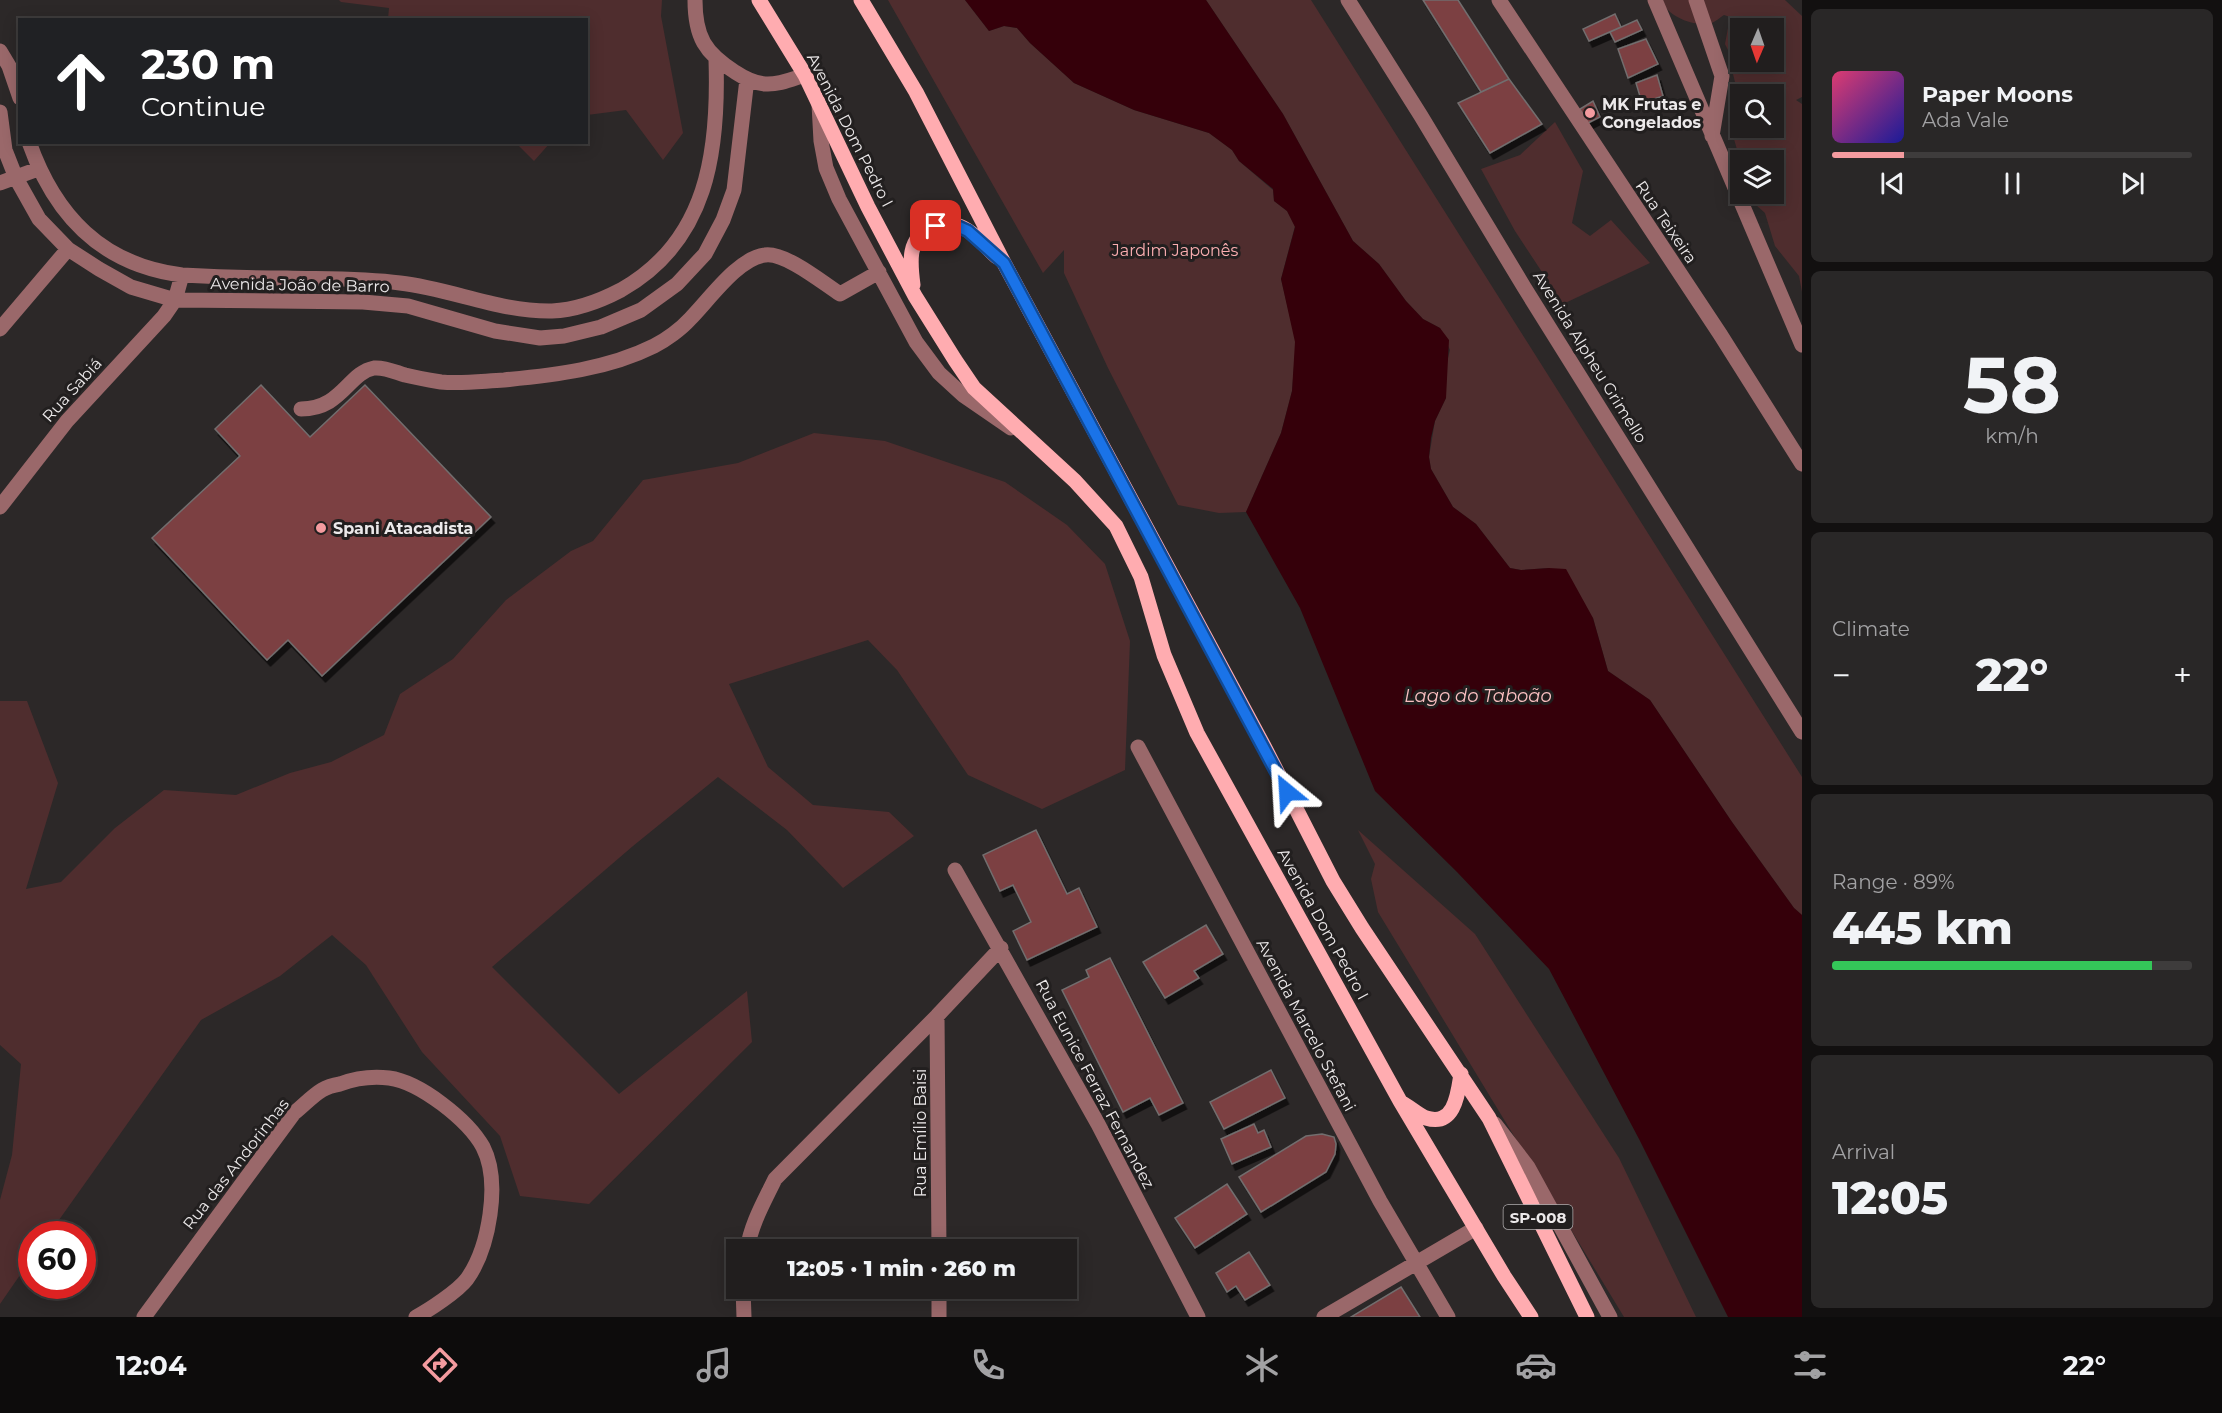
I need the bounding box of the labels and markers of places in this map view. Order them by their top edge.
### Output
place label: MK Frutas e Congelados [1602,95,1701,132]
marker: MK Frutas e Congelados [1583,106,1597,120]
pin [910,200,961,251]
place label: Spani Atacadista [333,519,473,538]
marker: Spani Atacadista [314,521,328,535]

